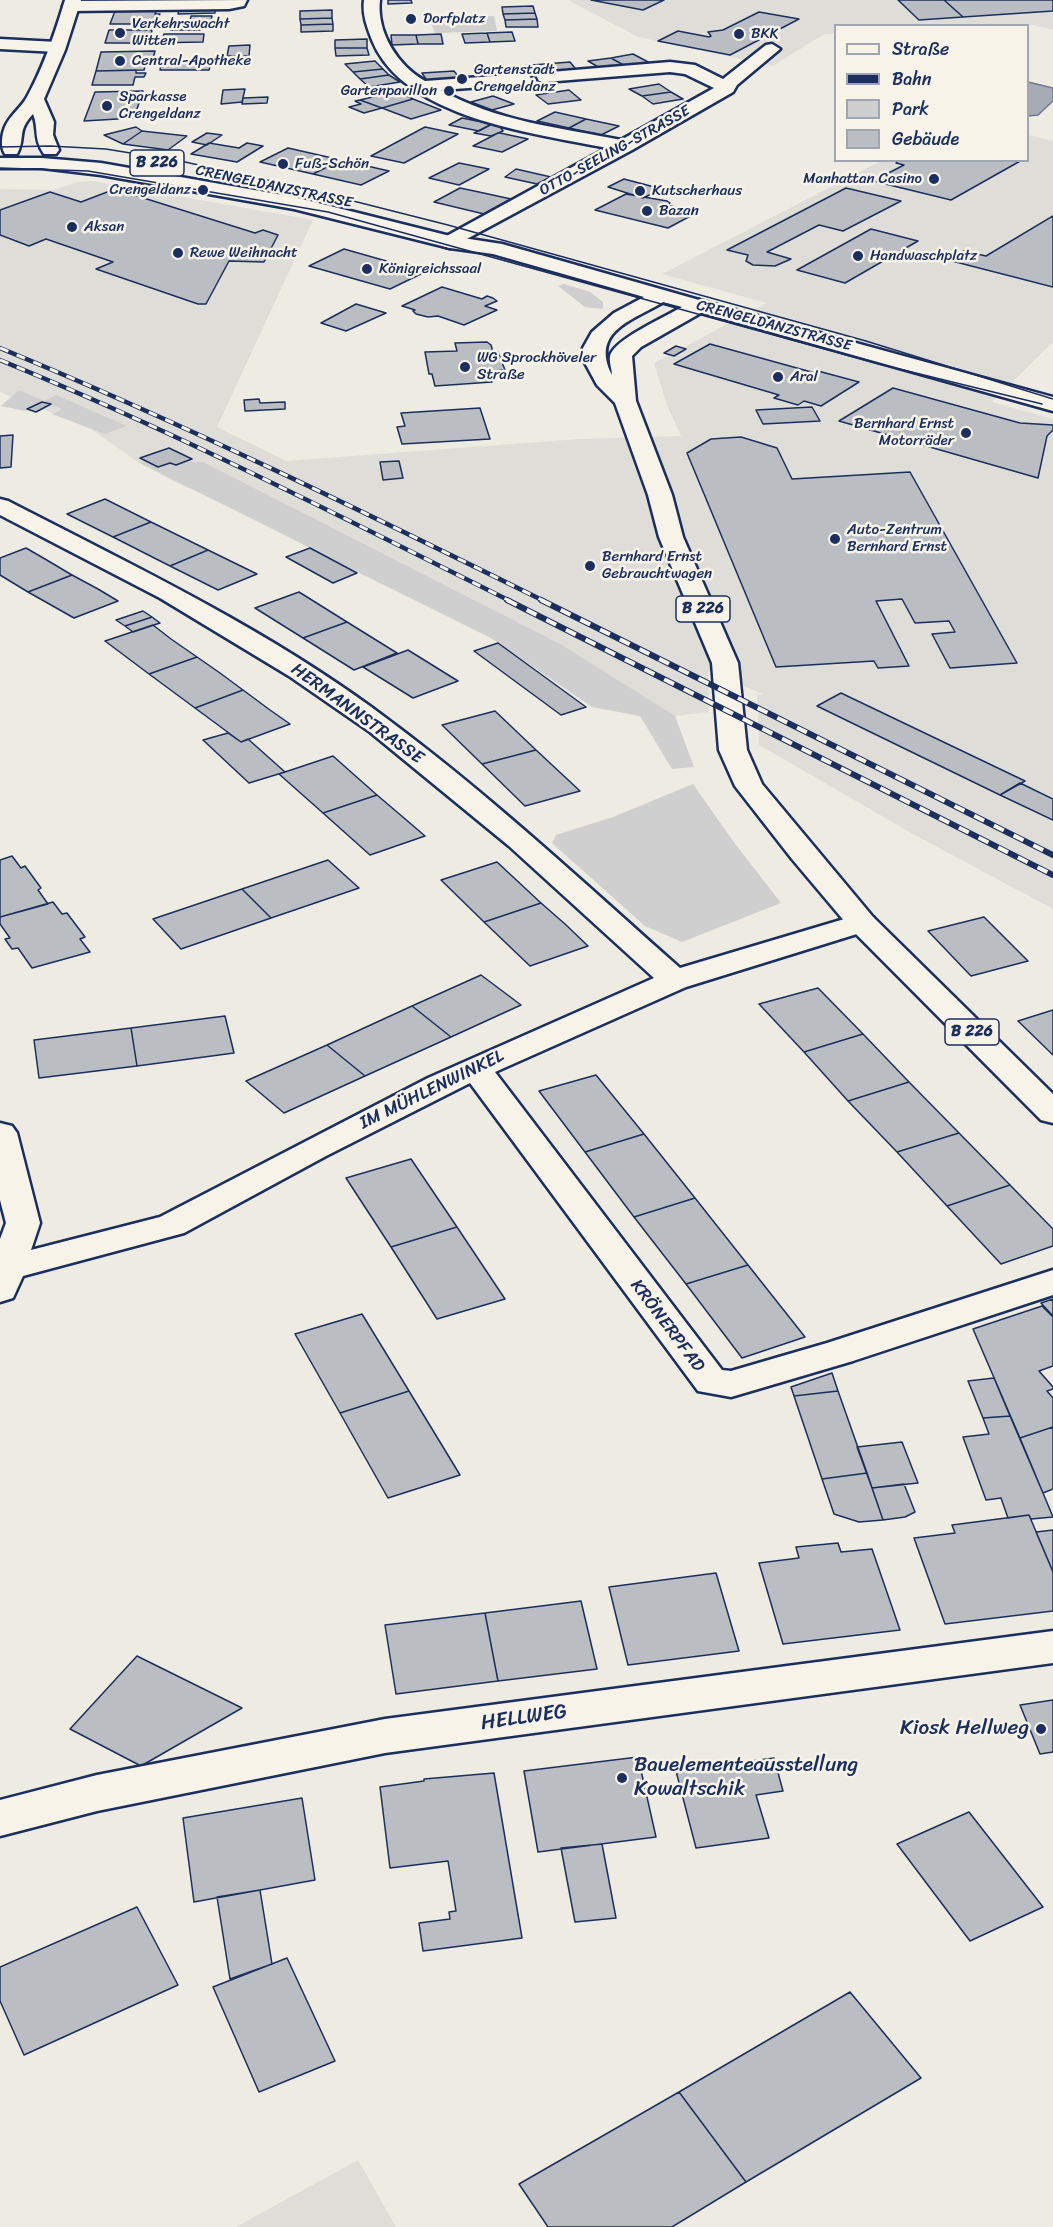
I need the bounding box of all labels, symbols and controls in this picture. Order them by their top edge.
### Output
place label: Dorfplatz [423,10,486,28]
marker: Dorfplatz [404,12,418,26]
place label: Verkehrswacht Witten [132,15,229,50]
legend [834,24,1029,162]
place label: BKK [751,25,779,43]
marker: Verkehrswacht Witten [113,26,127,40]
marker: BKK [732,27,746,41]
text: Straße [892,33,949,65]
place label: Central-Apotheke [132,52,251,70]
marker: Central-Apotheke [113,54,127,68]
place label: Gartenstadt Crengeldanz [474,61,556,96]
text: Bahn [892,63,932,95]
marker: Gartenstadt Crengeldanz [455,72,469,86]
place label: Gartenpavillon [341,82,437,100]
marker: Gartenpavillon [442,84,456,98]
place label: Sparkasse Crengeldanz [119,88,201,123]
text: Park [892,93,929,125]
marker: Sparkasse Crengeldanz [100,99,114,113]
street label: OTTO-SEELING-STRASSE [537,102,693,200]
text: Gebäude [892,123,959,155]
road number: B 226 [130,150,184,176]
place label: Fuß-Schön [295,155,369,173]
marker: Fuß-Schön [276,157,290,171]
street label: CRENGELDANZSTRASSE [194,162,354,212]
place label: Manhattan Casino [803,170,922,188]
marker: Manhattan Casino [927,172,941,186]
place label: Crengeldanz [109,181,191,199]
place label: Kutscherhaus [652,182,742,200]
marker: Crengeldanz [196,183,210,197]
marker: Kutscherhaus [633,184,647,198]
place label: Bazan [659,202,699,220]
marker: Bazan [640,204,654,218]
place label: Aksan [84,218,124,236]
marker: Aksan [65,220,79,234]
place label: Rewe Weihnacht [190,244,298,262]
marker: Rewe Weihnacht [171,246,185,260]
place label: Handwaschplatz [870,247,977,265]
marker: Handwaschplatz [851,249,865,263]
place label: Königreichssaal [379,260,481,278]
marker: Königreichssaal [360,262,374,276]
street label: CRENGELDANZSTRASSE [694,297,854,355]
place label: WG Sprockhöveler Straße [477,349,596,384]
marker: WG Sprockhöveler Straße [458,360,472,374]
place label: Aral [790,368,818,386]
marker: Aral [771,370,785,384]
place label: Bernhard Ernst Motorräder [854,415,954,450]
marker: Bernhard Ernst Motorräder [959,426,973,440]
place label: Auto-Zentrum Bernhard Ernst [847,521,947,556]
marker: Auto-Zentrum Bernhard Ernst [828,532,842,546]
place label: Bernhard Ernst Gebrauchtwagen [602,548,712,583]
marker: Bernhard Ernst Gebrauchtwagen [583,559,597,573]
road number: B 226 [676,596,730,622]
street label: HERMANNSTRASSE [287,659,427,769]
road number: B 226 [945,1019,999,1045]
street label: IM MÜHLENWINKEL [356,1046,508,1134]
street label: KRÖNERPFAD [625,1276,709,1376]
street label: HELLWEG [479,1699,569,1737]
place label: Kiosk Hellweg [900,1716,1029,1742]
marker: Kiosk Hellweg [1034,1722,1048,1736]
place label: Bauelementeausstellung Kowaltschik [634,1753,858,1803]
marker: Bauelementeausstellung Kowaltschik [615,1771,629,1785]

